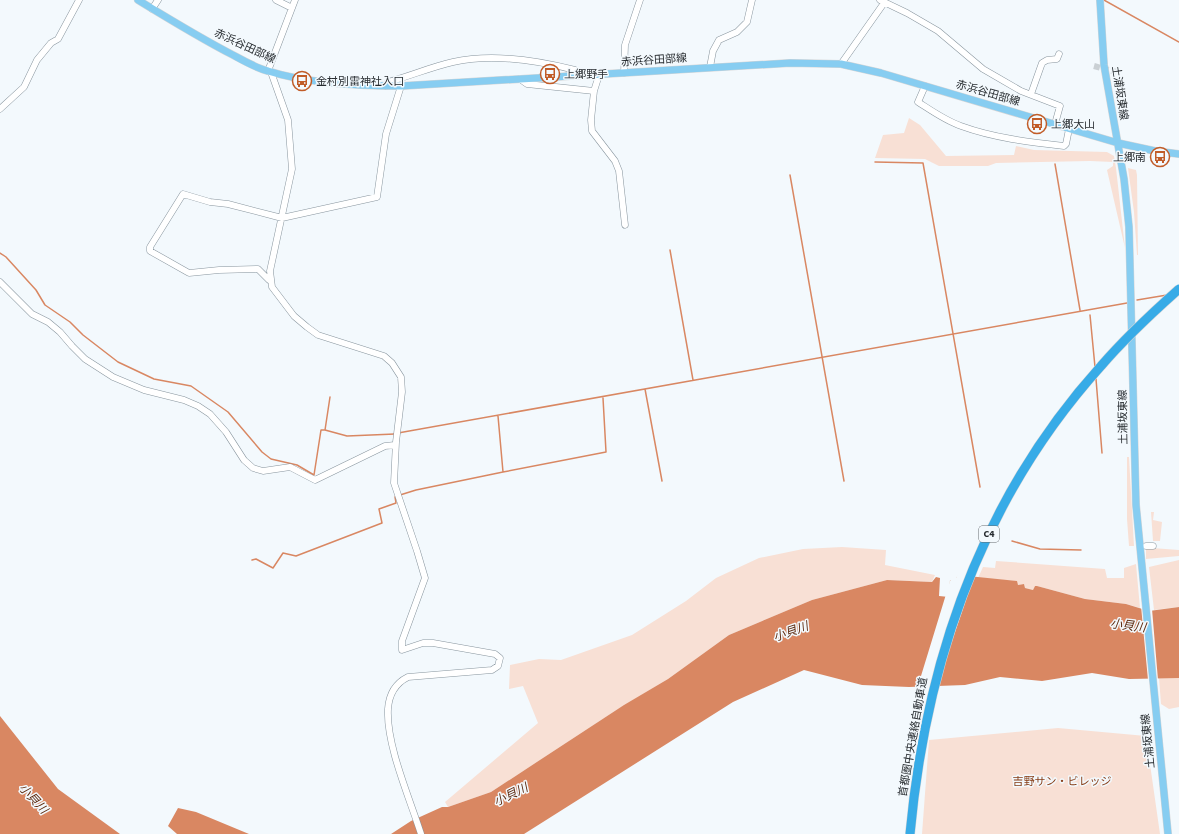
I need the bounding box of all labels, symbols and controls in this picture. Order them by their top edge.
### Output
street label: 赤浜谷田部線 [212,25,278,67]
street label: 赤浜谷田部線 [621,50,687,70]
bus stop icon: 上郷野手 [539,63,561,85]
street label: 土浦坂東線 [1108,65,1132,121]
place label: 上郷野手 [564,67,608,82]
bus stop icon: 金村別雷神社入口 [291,70,313,92]
place label: 金村別雷神社入口 [316,74,404,89]
street label: 赤浜谷田部線 [954,77,1022,109]
bus stop icon: 上郷大山 [1026,113,1048,135]
place label: 上郷大山 [1051,117,1095,132]
bus stop icon: 上郷南 [1149,146,1171,168]
place label: 上郷南 [1113,150,1146,165]
street label: 土浦坂東線 [1115,389,1131,445]
road number: C4 [979,526,999,542]
water label: 小貝川 [1109,615,1149,637]
water label: 小貝川 [771,617,813,646]
street label: 首都圏中央連絡自動車道 [895,676,931,798]
street label: 土浦坂東線 [1138,713,1158,769]
park label: 吉野サン・ビレッジ [1013,774,1112,789]
water label: 小貝川 [491,779,533,811]
water label: 小貝川 [15,780,53,819]

